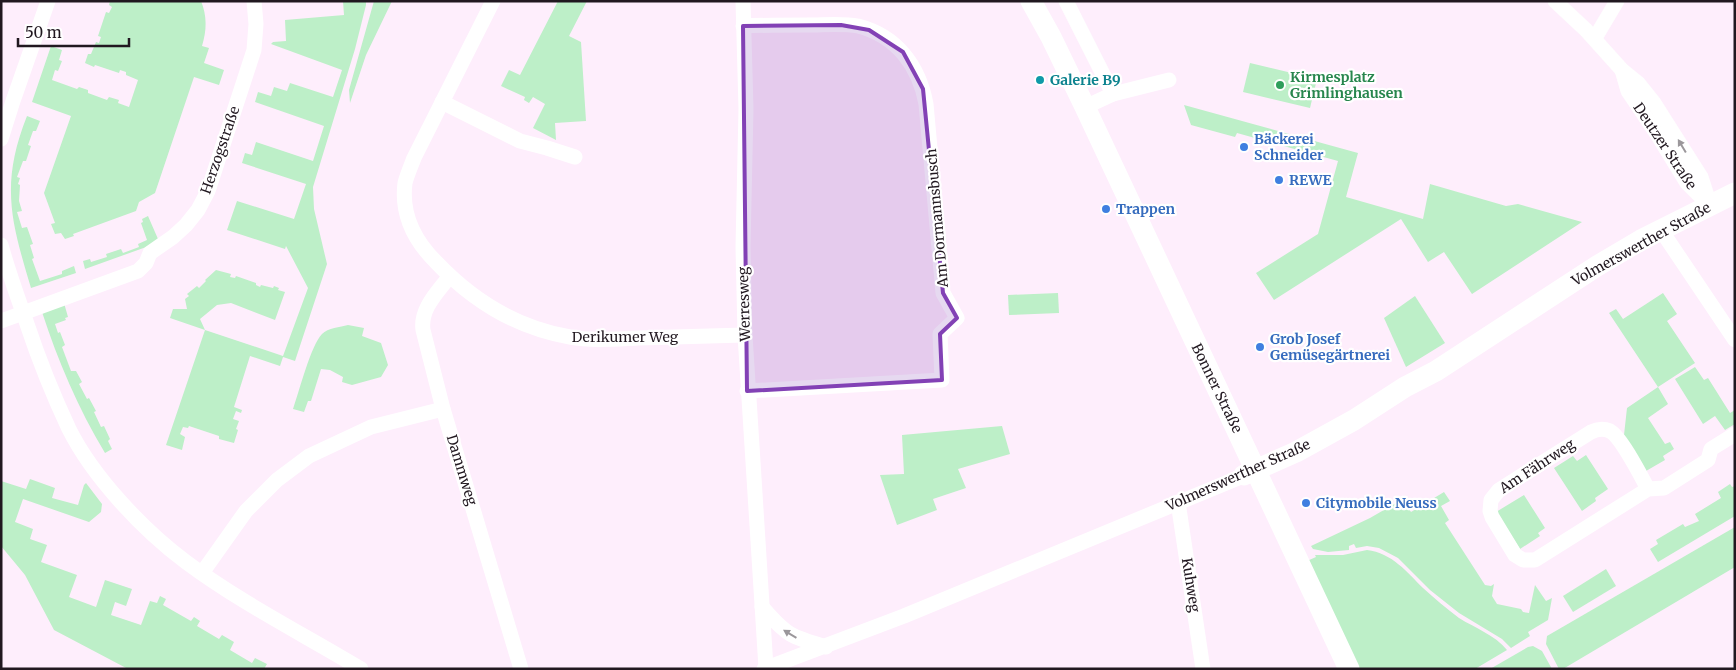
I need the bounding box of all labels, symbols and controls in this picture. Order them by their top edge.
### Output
scale bar [18,15,129,47]
text: 50 m [25,23,62,42]
place label: Kirmesplatz Grimlinghausen [1290,68,1403,102]
place label: Galerie B9 [1050,71,1121,89]
marker: Galerie B9 [1034,74,1046,86]
marker: Kirmesplatz Grimlinghausen [1274,79,1286,91]
street label: Deutzer Straße [1629,99,1701,193]
street label: Herzogstraße [197,104,243,196]
place label: Bäckerei Schneider [1254,130,1324,164]
one-way arrow [1678,139,1687,152]
marker: Bäckerei Schneider [1238,141,1250,153]
street label: Am Dormannsbusch [922,148,952,289]
place label: REWE [1289,171,1332,189]
marker: REWE [1273,174,1285,186]
street label: Volmerswerther Straße [1568,198,1714,290]
place label: Trappen [1116,200,1175,218]
marker: Trappen [1100,203,1112,215]
street label: Werresweg [734,266,754,343]
street label: Derikumer Weg [572,328,679,346]
place label: Grob Josef Gemüsegärtnerei [1270,330,1390,364]
street label: Bonner Straße [1188,340,1246,436]
marker: Grob Josef Gemüsegärtnerei [1254,341,1266,353]
street label: Dammweg [443,432,481,508]
street label: Volmerswerther Straße [1162,435,1313,515]
street label: Am Fährweg [1495,435,1579,498]
place label: Citymobile Neuss [1316,494,1437,512]
marker: Citymobile Neuss [1300,497,1312,509]
street label: Kuhweg [1178,557,1204,614]
one-way arrow [783,629,796,638]

